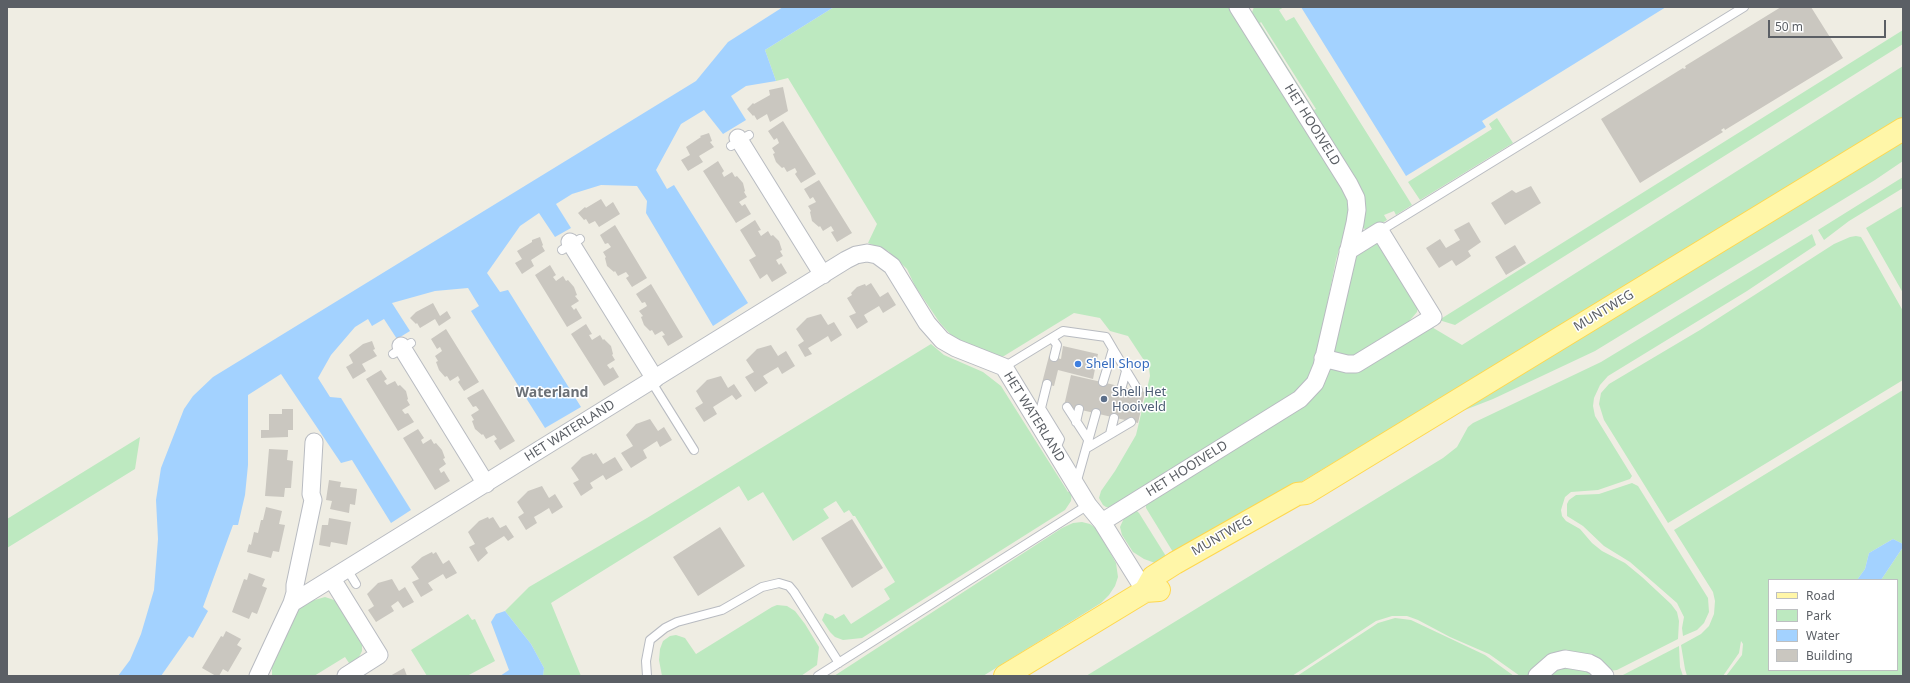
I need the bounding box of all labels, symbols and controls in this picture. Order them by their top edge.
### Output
scale bar [1770,12,1888,38]
text: 50 m [1775,18,1803,35]
street label: HET HOOIVELD [1281,81,1343,169]
street label: MUNTWEG [1571,287,1637,335]
place label: Shell Shop [1086,356,1150,372]
marker: Shell Shop [1073,359,1083,369]
street label: HET WATERLAND [1000,369,1068,465]
place label: Shell Het Hooiveld [1112,384,1166,415]
district label: Waterland [516,385,588,401]
marker: Shell Het Hooiveld [1099,394,1109,404]
street label: HET WATERLAND [522,397,618,465]
street label: HET HOOIVELD [1143,438,1231,500]
street label: MUNTWEG [1189,512,1255,560]
legend [1768,579,1898,671]
text: Road [1806,587,1835,604]
text: Park [1806,607,1831,624]
text: Water [1806,627,1840,644]
text: Building [1806,647,1853,664]

